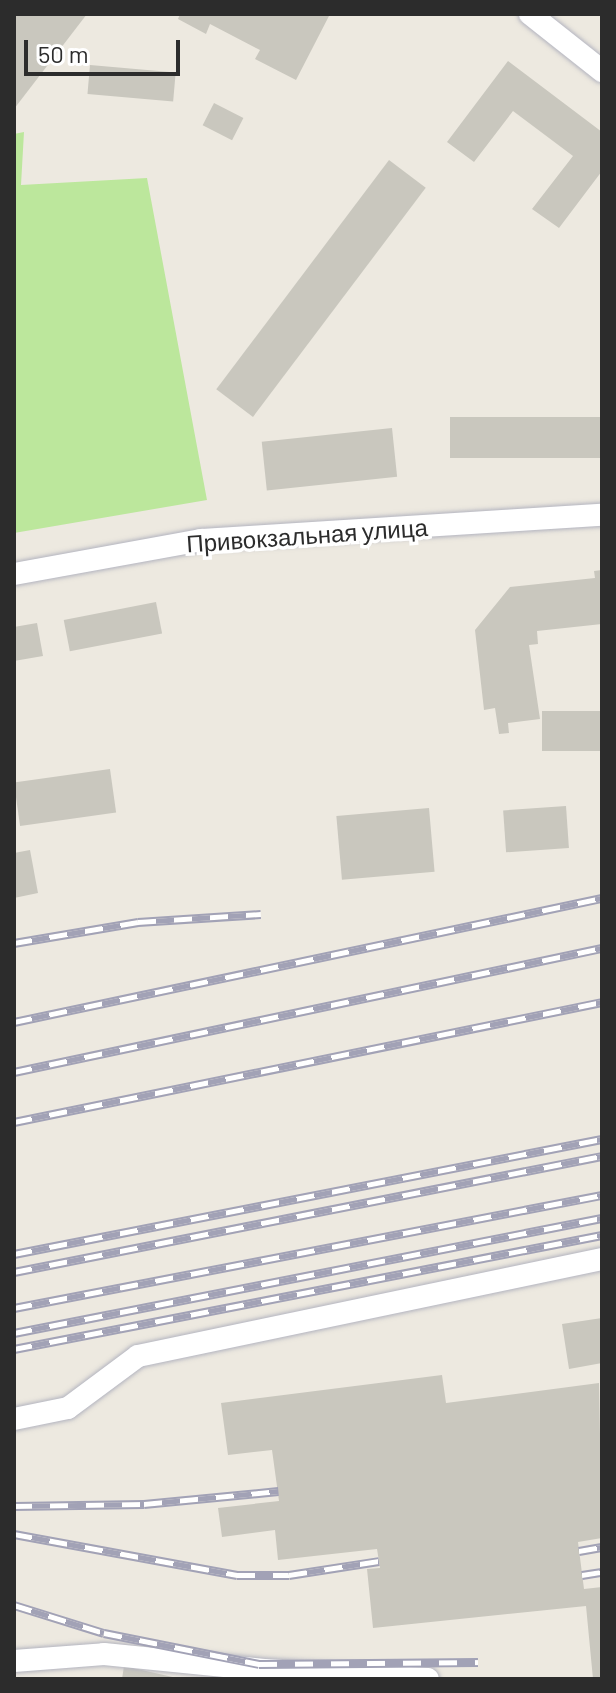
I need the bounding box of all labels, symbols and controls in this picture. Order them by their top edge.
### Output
scale bar [28,24,184,74]
text: 50 m [38,39,89,68]
street label: Привокзальная улица [185,512,429,558]

